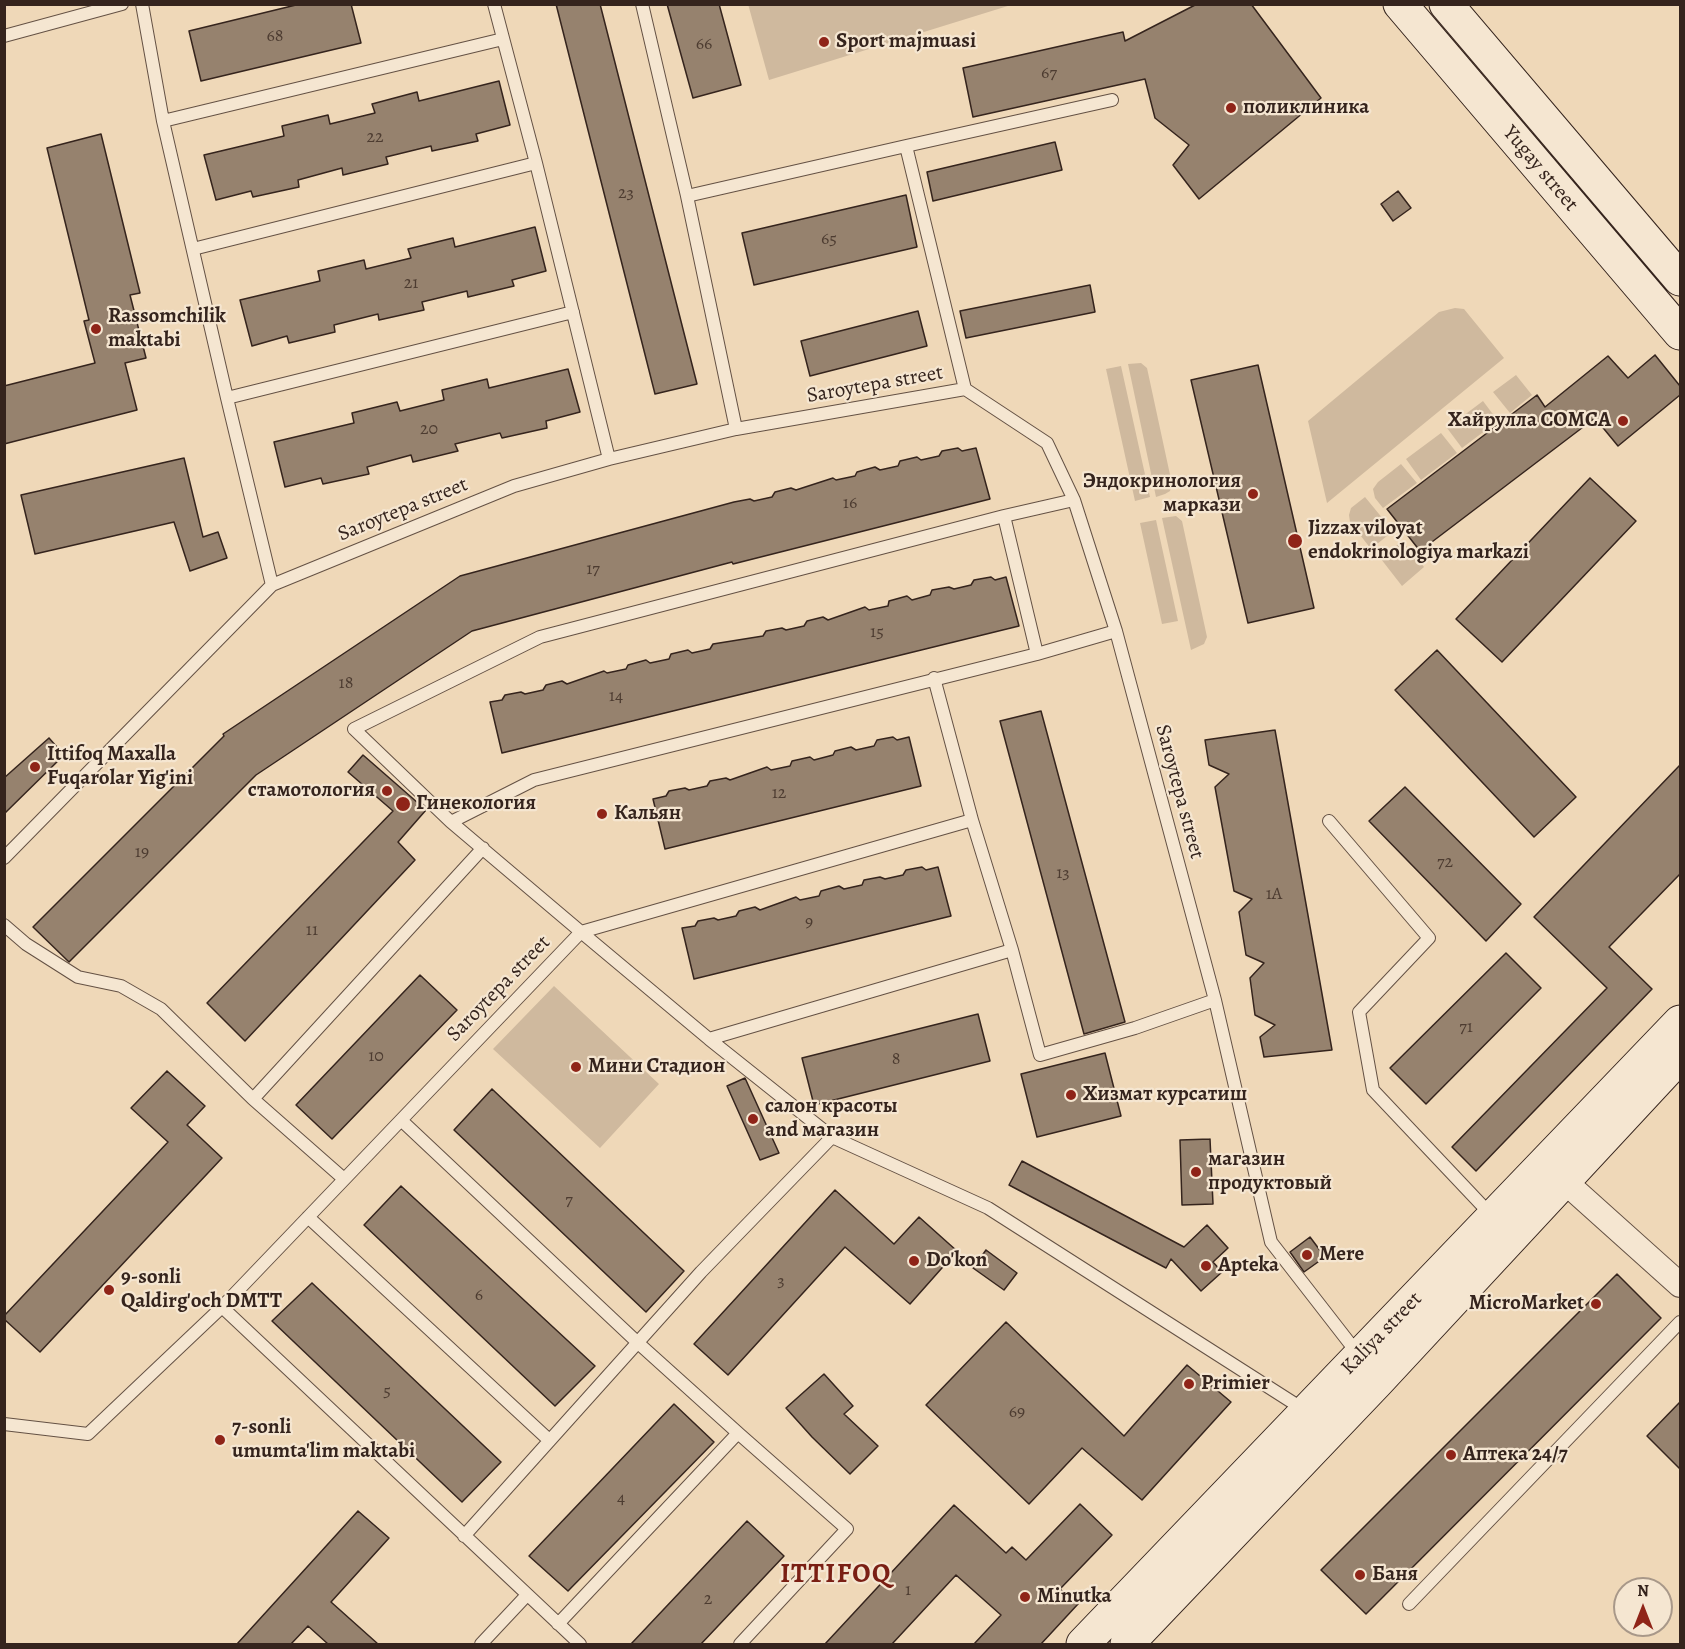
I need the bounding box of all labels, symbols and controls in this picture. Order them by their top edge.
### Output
house number: 68 [266,26,284,48]
place label: Sport majmuasi [836,29,976,55]
house number: 66 [696,34,712,56]
marker: Sport majmuasi [817,35,831,49]
house number: 67 [1041,63,1057,85]
place label: поликлиника [1243,95,1369,121]
marker: поликлиника [1224,101,1238,115]
street label: Yugay street [1497,121,1583,217]
house number: 22 [366,127,384,149]
house number: 23 [618,183,634,205]
house number: 65 [821,229,837,251]
house number: 21 [404,273,418,295]
place label: Rassomchilik maktabi [108,304,226,354]
marker: Rassomchilik maktabi [89,322,103,336]
street label: Saroytepa street [805,361,945,409]
place label: Хайрулла СОМСА [1448,408,1611,434]
marker: Хайрулла СОМСА [1616,414,1630,428]
house number: 20 [420,419,438,441]
place label: Эндокринология маркази [1083,469,1241,519]
street label: Saroytepa street [334,472,472,548]
marker: Эндокринология маркази [1246,487,1260,501]
house number: 16 [843,493,857,515]
place label: Jizzax viloyat endokrinologiya markazi [1308,516,1529,566]
marker: Jizzax viloyat endokrinologiya markazi [1286,532,1304,550]
house number: 17 [586,559,600,581]
house number: 15 [870,622,884,644]
house number: 18 [339,673,353,695]
house number: 14 [609,686,623,708]
street label: Saroytepa street [1149,722,1209,862]
place label: Ittifoq Maxalla Fuqarolar Yig'ini [47,742,193,792]
marker: Ittifoq Maxalla Fuqarolar Yig'ini [28,760,42,774]
place label: стамотология [248,778,375,804]
house number: 12 [772,783,786,805]
marker: стамотология [380,784,394,798]
place label: Гинекология [416,791,536,817]
marker: Гинекология [394,795,412,813]
place label: Кальян [614,801,681,827]
marker: Кальян [595,807,609,821]
house number: 19 [135,842,149,864]
house number: 72 [1437,852,1453,874]
house number: 13 [1056,863,1070,885]
house number: 1А [1266,884,1282,906]
house number: 9 [805,912,813,934]
house number: 11 [306,920,318,942]
street label: Saroytepa street [442,931,556,1047]
house number: 71 [1459,1017,1473,1039]
house number: 10 [368,1046,384,1068]
house number: 8 [892,1049,900,1071]
place label: Мини Стадион [588,1054,725,1080]
marker: Мини Стадион [569,1060,583,1074]
place label: Хизмат курсатиш [1083,1082,1247,1108]
marker: Хизмат курсатиш [1064,1088,1078,1102]
place label: салон красоты and магазин [765,1094,898,1144]
marker: салон красоты and магазин [746,1112,760,1126]
place label: магазин продуктовый [1208,1147,1332,1197]
marker: магазин продуктовый [1189,1165,1203,1179]
house number: 7 [565,1190,573,1212]
place label: Mere [1319,1242,1364,1268]
place label: Do'kon [926,1248,987,1274]
marker: Mere [1300,1248,1314,1262]
place label: Apteka [1218,1253,1279,1279]
marker: Do'kon [907,1254,921,1268]
marker: Apteka [1199,1259,1213,1273]
place label: 9-sonli Qaldirg'och DMTT [121,1265,282,1315]
house number: 3 [777,1271,785,1293]
marker: 9-sonli Qaldirg'och DMTT [102,1283,116,1297]
house number: 6 [475,1285,483,1307]
street label: Kaliya street [1336,1287,1428,1381]
place label: MicroMarket [1469,1291,1584,1317]
marker: MicroMarket [1589,1297,1603,1311]
place label: Primier [1201,1371,1270,1397]
marker: Primier [1182,1377,1196,1391]
house number: 5 [383,1381,391,1403]
house number: 69 [1009,1402,1025,1424]
place label: 7-sonli umumta'lim maktabi [232,1415,415,1465]
marker: 7-sonli umumta'lim maktabi [213,1433,227,1447]
place label: Аптека 24/7 [1463,1442,1568,1468]
marker: Аптека 24/7 [1444,1448,1458,1462]
house number: 4 [617,1488,625,1510]
district label: ITTIFOQ [780,1559,892,1591]
place label: Баня [1372,1562,1418,1588]
marker: Баня [1353,1568,1367,1582]
north arrow [1613,1577,1673,1637]
house number: 1 [905,1580,911,1602]
text: N [1637,1580,1649,1602]
place label: Minutka [1037,1584,1112,1610]
house number: 2 [704,1589,712,1611]
marker: Minutka [1018,1590,1032,1604]

